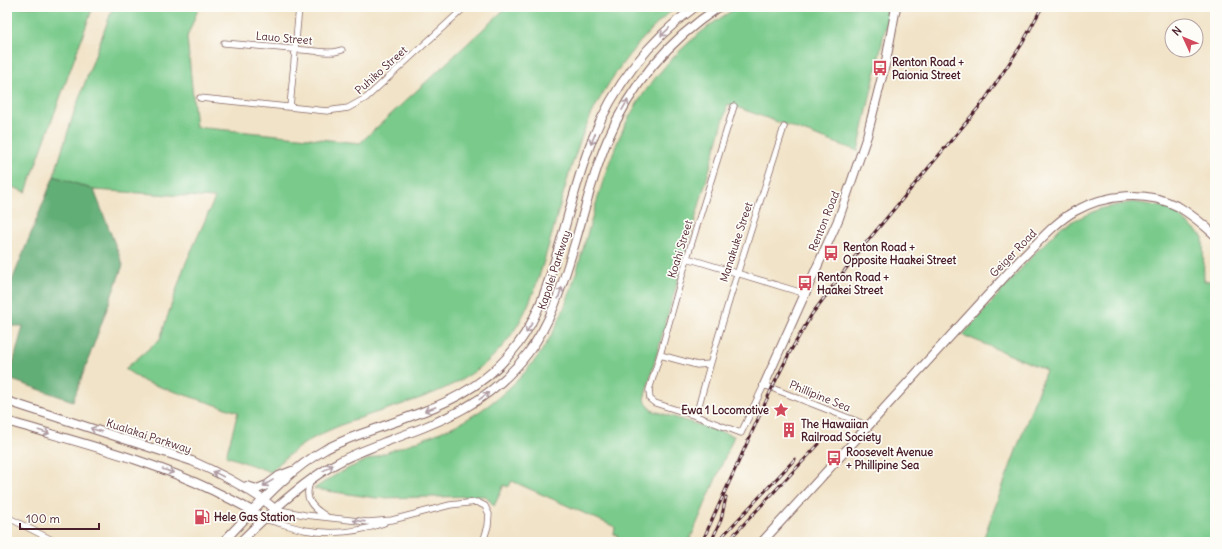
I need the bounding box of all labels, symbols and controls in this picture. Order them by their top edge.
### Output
north arrow [1164,18,1204,58]
text: N [1169,23,1184,39]
one-way arrow [660,27,670,37]
street label: Lauo Street [255,29,313,47]
street label: Puhiko Street [352,43,410,97]
place label: Renton Road + Paionia Street [892,55,964,82]
bus stop icon: Renton Road + Paionia Street [871,59,889,77]
one-way arrow [622,99,630,111]
one-way arrow [588,132,596,144]
street label: Renton Road [806,188,843,253]
street label: Manakuke Street [716,200,756,284]
street label: Koahi Street [665,218,696,280]
street label: Geiger Road [987,226,1040,280]
street label: Kapolei Parkway [535,228,573,312]
place label: Renton Road + Opposite Haakei Street [843,240,956,268]
bus stop icon: Renton Road + Opposite Haakei Street [822,244,840,262]
place label: Renton Road + Haakei Street [817,270,889,297]
bus stop icon: Renton Road + Haakei Street [796,274,814,292]
one-way arrow [556,287,564,299]
one-way arrow [524,322,532,334]
street label: Phillipine Sea [787,377,853,415]
one-way arrow [478,392,489,400]
place icon: Ewa 1 Locomotive [772,401,790,419]
place label: Ewa 1 Locomotive [681,403,769,417]
one-way arrow [425,406,437,414]
street label: Kualakai Parkway [105,416,193,456]
place label: The Hawaiian Railroad Society [801,417,881,445]
building icon: The Hawaiian Railroad Society [780,421,798,439]
one-way arrow [90,426,103,433]
one-way arrow [38,429,51,436]
place label: Roosevelt Avenue + Phillipine Sea [846,445,933,473]
bus stop icon: Roosevelt Avenue + Phillipine Sea [825,449,843,467]
one-way arrow [322,463,334,471]
one-way arrow [162,468,175,475]
one-way arrow [213,469,225,477]
one-way arrow [262,480,274,488]
scale bar [20,505,99,531]
fuel station icon: Hele Gas Station [193,508,211,526]
place label: Hele Gas Station [214,510,296,524]
text: 100 m [26,511,60,526]
one-way arrow [353,517,366,525]

